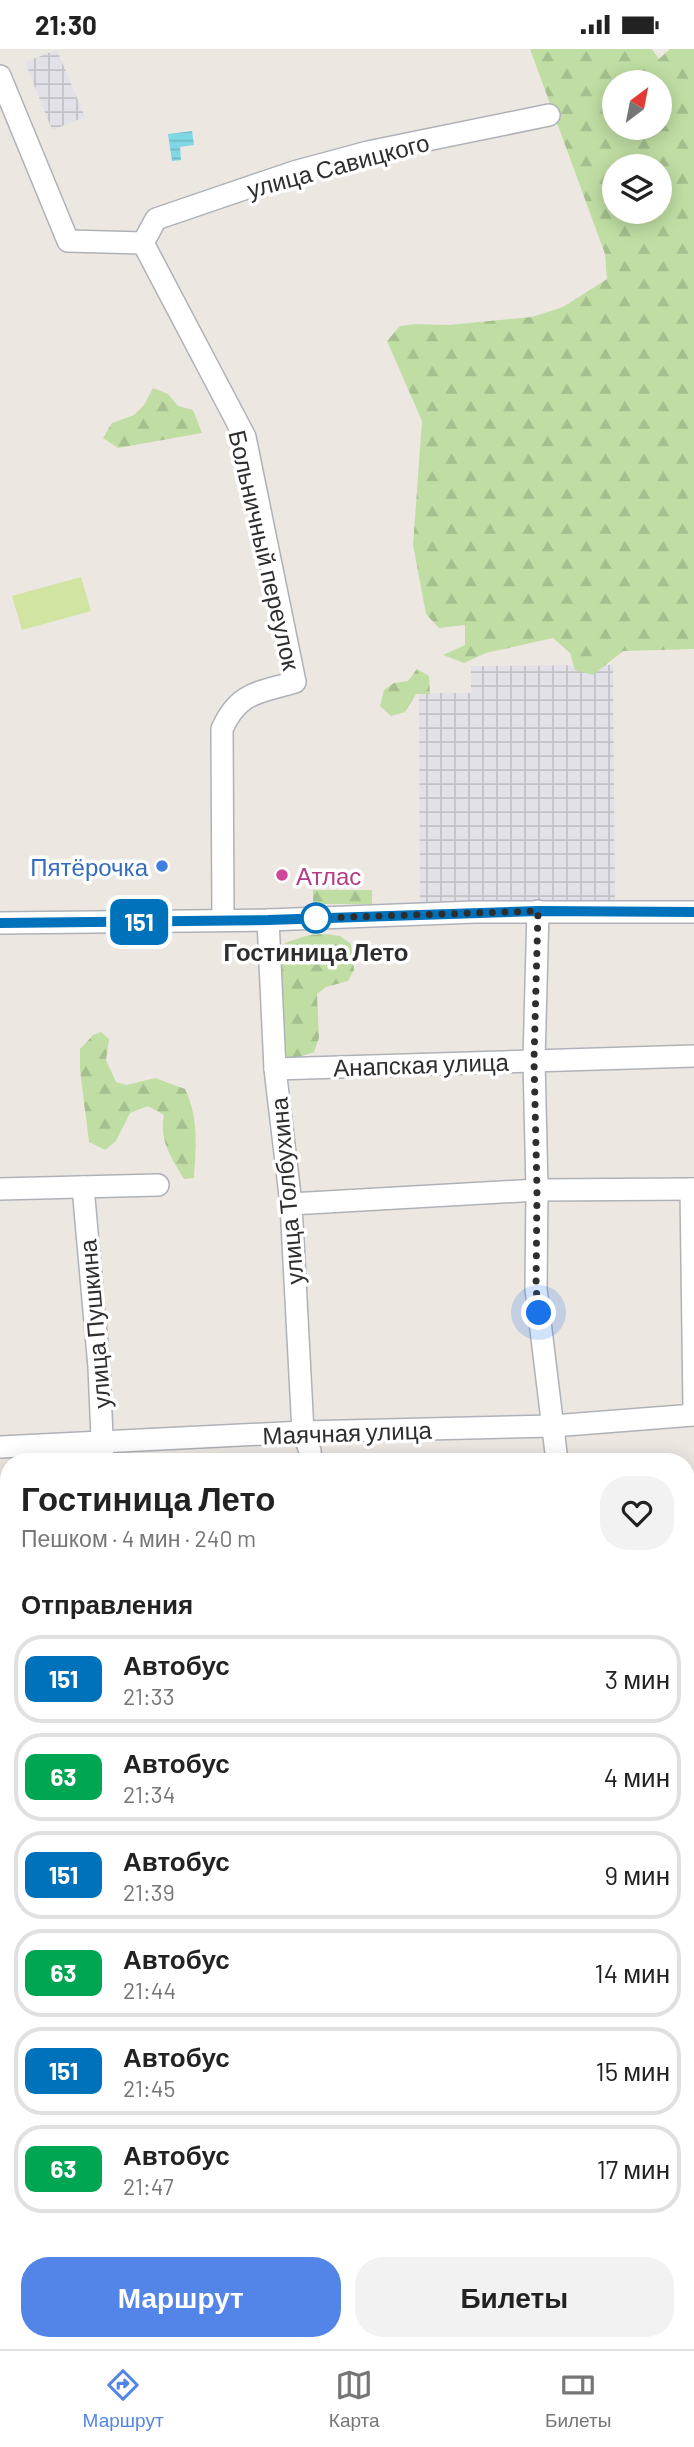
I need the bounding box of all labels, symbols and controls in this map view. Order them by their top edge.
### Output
text: 21:30 [35,9,97,40]
north arrow [602,70,672,140]
map controls [602,70,672,224]
street label: улица Савицкого [244,127,432,203]
button: layers [602,154,672,224]
street label: Больничный переулок [223,427,307,673]
place label: Пятёрочка [30,852,149,881]
marker: Пятёрочка [154,858,170,874]
place label: Атлас [296,861,361,890]
marker: Атлас [274,867,290,883]
line badge: 151 [99,899,179,945]
marker: Гостиница Лето [301,903,331,933]
text: 151 [124,907,154,936]
place label: Гостиница Лето [223,937,409,966]
street label: Анапская улица [333,1046,510,1082]
street label: улица Толбухина [263,1096,309,1286]
street label: улица Пушкина [72,1238,116,1410]
your location [521,1295,556,1330]
street label: Маячная улица [262,1415,433,1449]
button: heart [600,1476,674,1550]
text: Гостиница Лето [21,1478,275,1518]
text: Пешком · 4 мин · 240 m [21,1524,256,1552]
text: Отправления [21,1588,193,1619]
text: Автобус [123,1649,230,1680]
text: 3 мин [605,1663,670,1694]
text: 151 [49,1664,78,1693]
text: 21:33 [123,1682,175,1710]
text: Автобус [123,1747,230,1778]
text: 4 мин [604,1761,670,1792]
text: 63 [51,1762,76,1791]
text: 21:34 [123,1780,175,1808]
text: Автобус [123,1845,230,1876]
text: 9 мин [604,1859,670,1890]
text: 151 [49,1860,78,1889]
text: 21:39 [123,1878,175,1906]
text: Автобус [123,1943,230,1974]
text: 14 мин [595,1957,670,1988]
text: 63 [51,1958,76,1987]
text: 21:44 [123,1976,176,2004]
text: Автобус [123,2041,230,2072]
text: 15 мин [596,2055,670,2086]
text: 151 [49,2056,78,2085]
text: 21:45 [123,2074,175,2102]
text: Автобус [123,2139,230,2170]
text: 17 мин [597,2153,670,2184]
text: 63 [51,2154,76,2183]
text: 21:47 [123,2172,174,2200]
button: Маршрут [21,2257,341,2337]
button: Билеты [355,2257,674,2337]
tab: Маршрут [83,2366,164,2432]
tab: Карта [329,2366,380,2432]
tab: Билеты [545,2366,611,2432]

